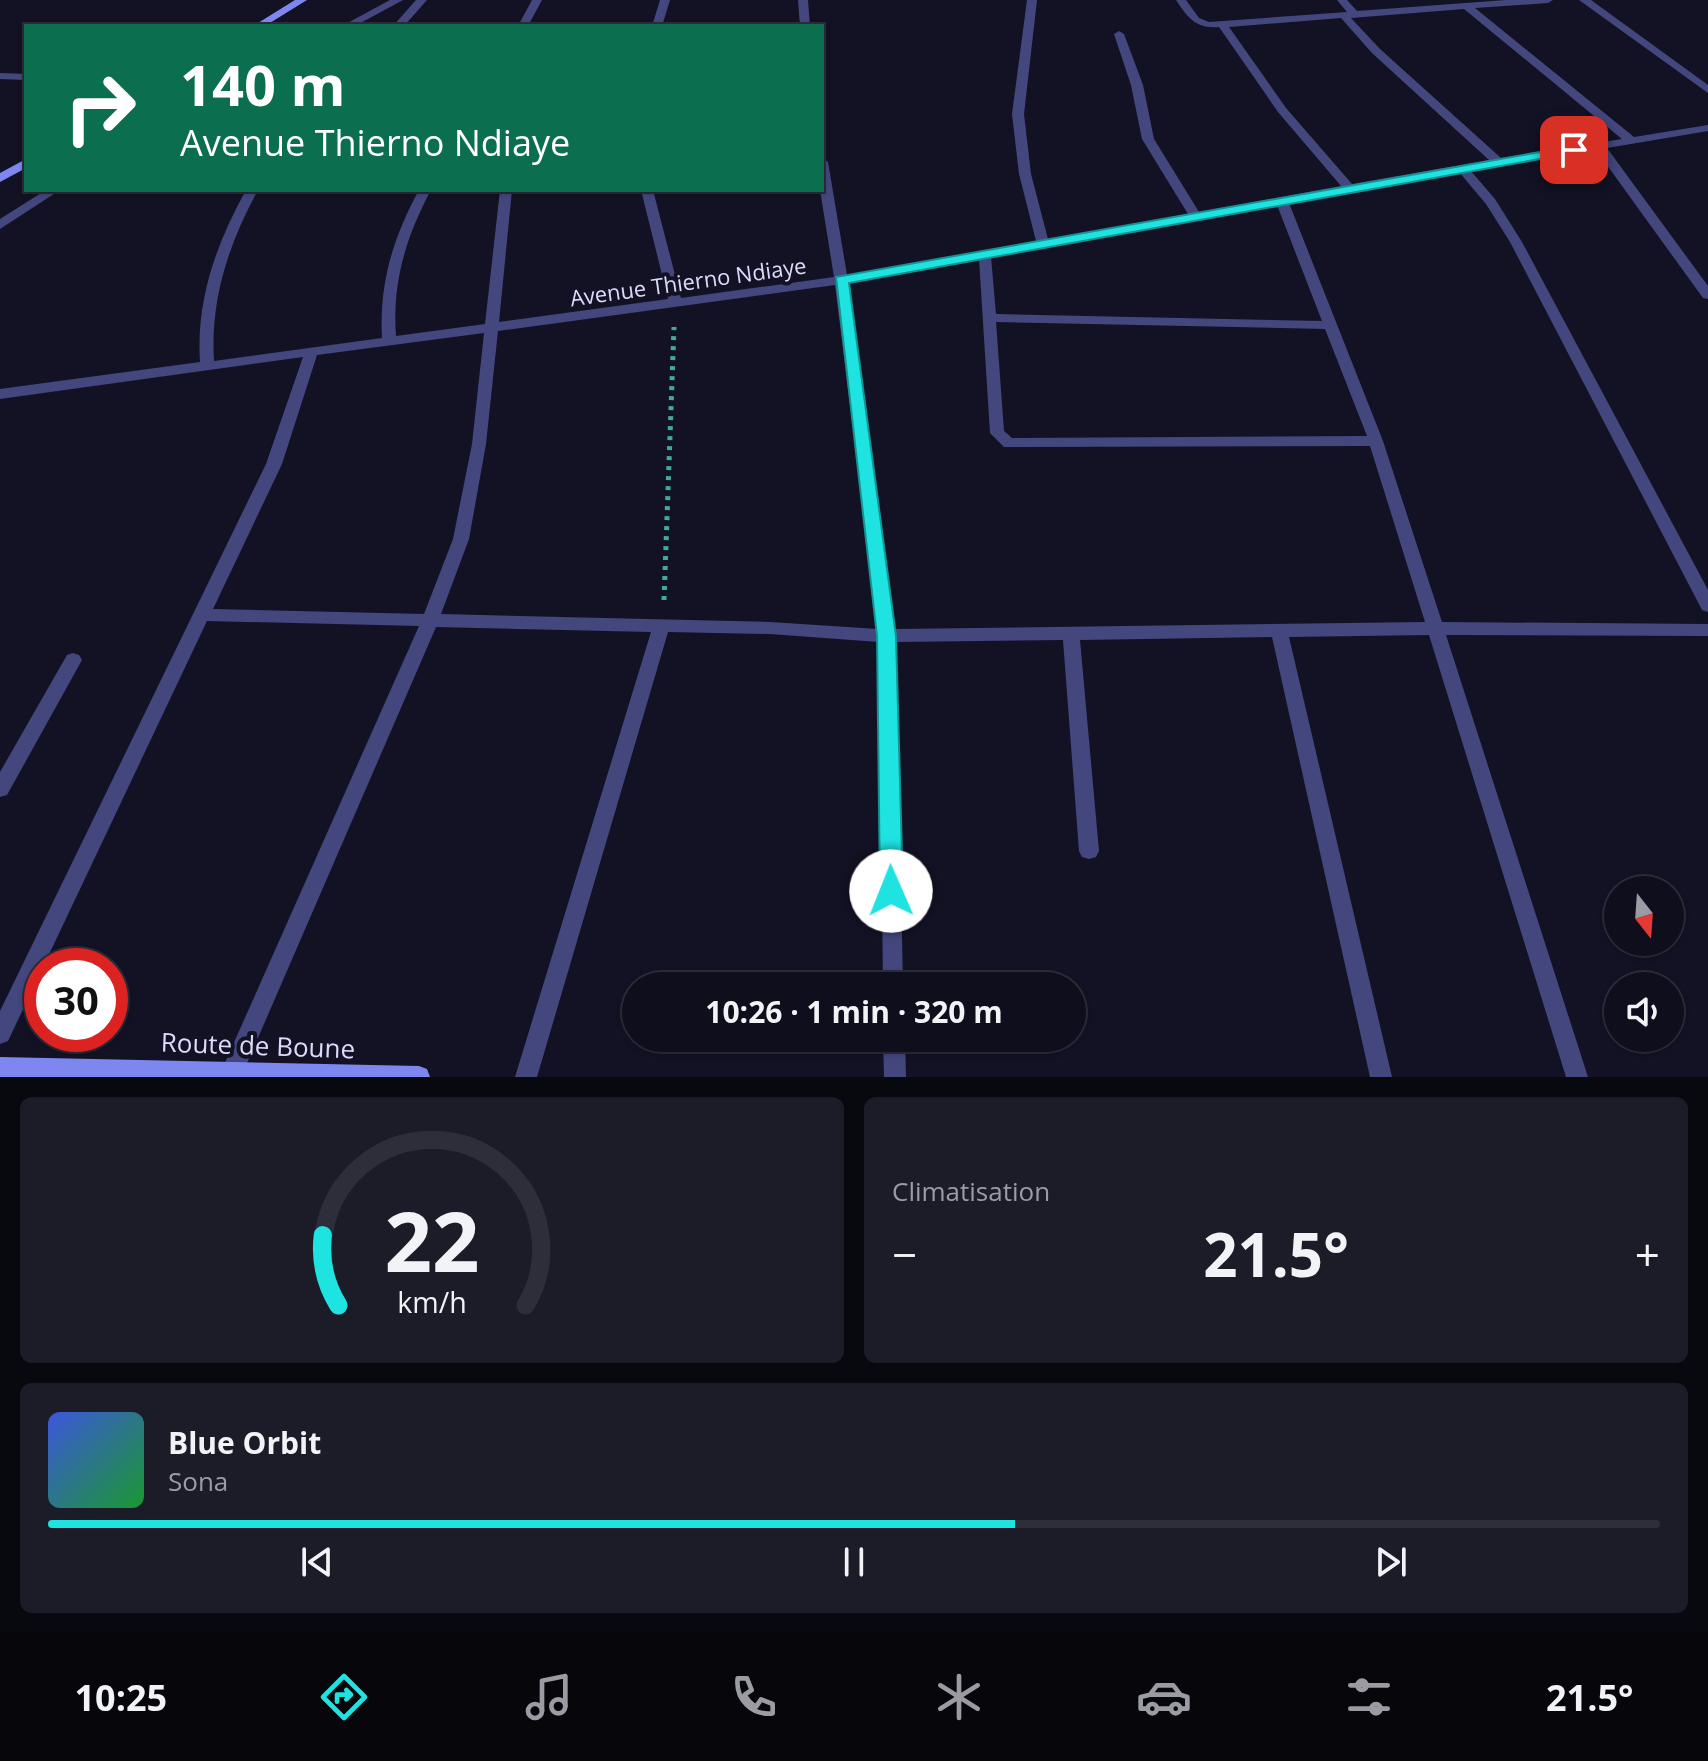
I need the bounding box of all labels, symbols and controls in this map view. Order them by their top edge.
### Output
text: 140 m [180,46,346,122]
icon: right [48,56,152,160]
pin [1540,116,1608,184]
text: Avenue Thierno Ndiaye [180,118,570,167]
icon: arrive [1552,128,1596,172]
street label: Avenue Thierno Ndiaye [568,250,808,312]
position arrow [849,849,933,933]
north arrow [1604,876,1684,956]
map controls [1604,876,1684,1052]
speed limit sign: 30 [24,948,128,1052]
button: sound [1604,972,1684,1052]
text: 10:26 · 1 min · 320 m [705,991,1003,1032]
street label: Route de Boune [160,1024,356,1066]
text: Climatisation [892,1173,1050,1209]
text: 22 [384,1183,480,1296]
text: 21.5° [1203,1213,1349,1295]
text: − [892,1224,917,1284]
text: + [1635,1224,1660,1284]
text: km/h [397,1282,467,1321]
text: Blue Orbit [168,1422,321,1463]
text: Sona [168,1463,228,1499]
icon: previous [295,1540,339,1584]
icon: pause [832,1540,876,1584]
icon: next [1369,1540,1413,1584]
icon: directions [316,1669,372,1725]
icon: music [521,1669,577,1725]
icon: phone [726,1669,782,1725]
icon: climate [931,1669,987,1725]
icon: car [1136,1669,1192,1725]
icon: filters [1341,1669,1397,1725]
text: 10:25 [74,1673,167,1722]
text: 21.5° [1546,1673,1633,1722]

